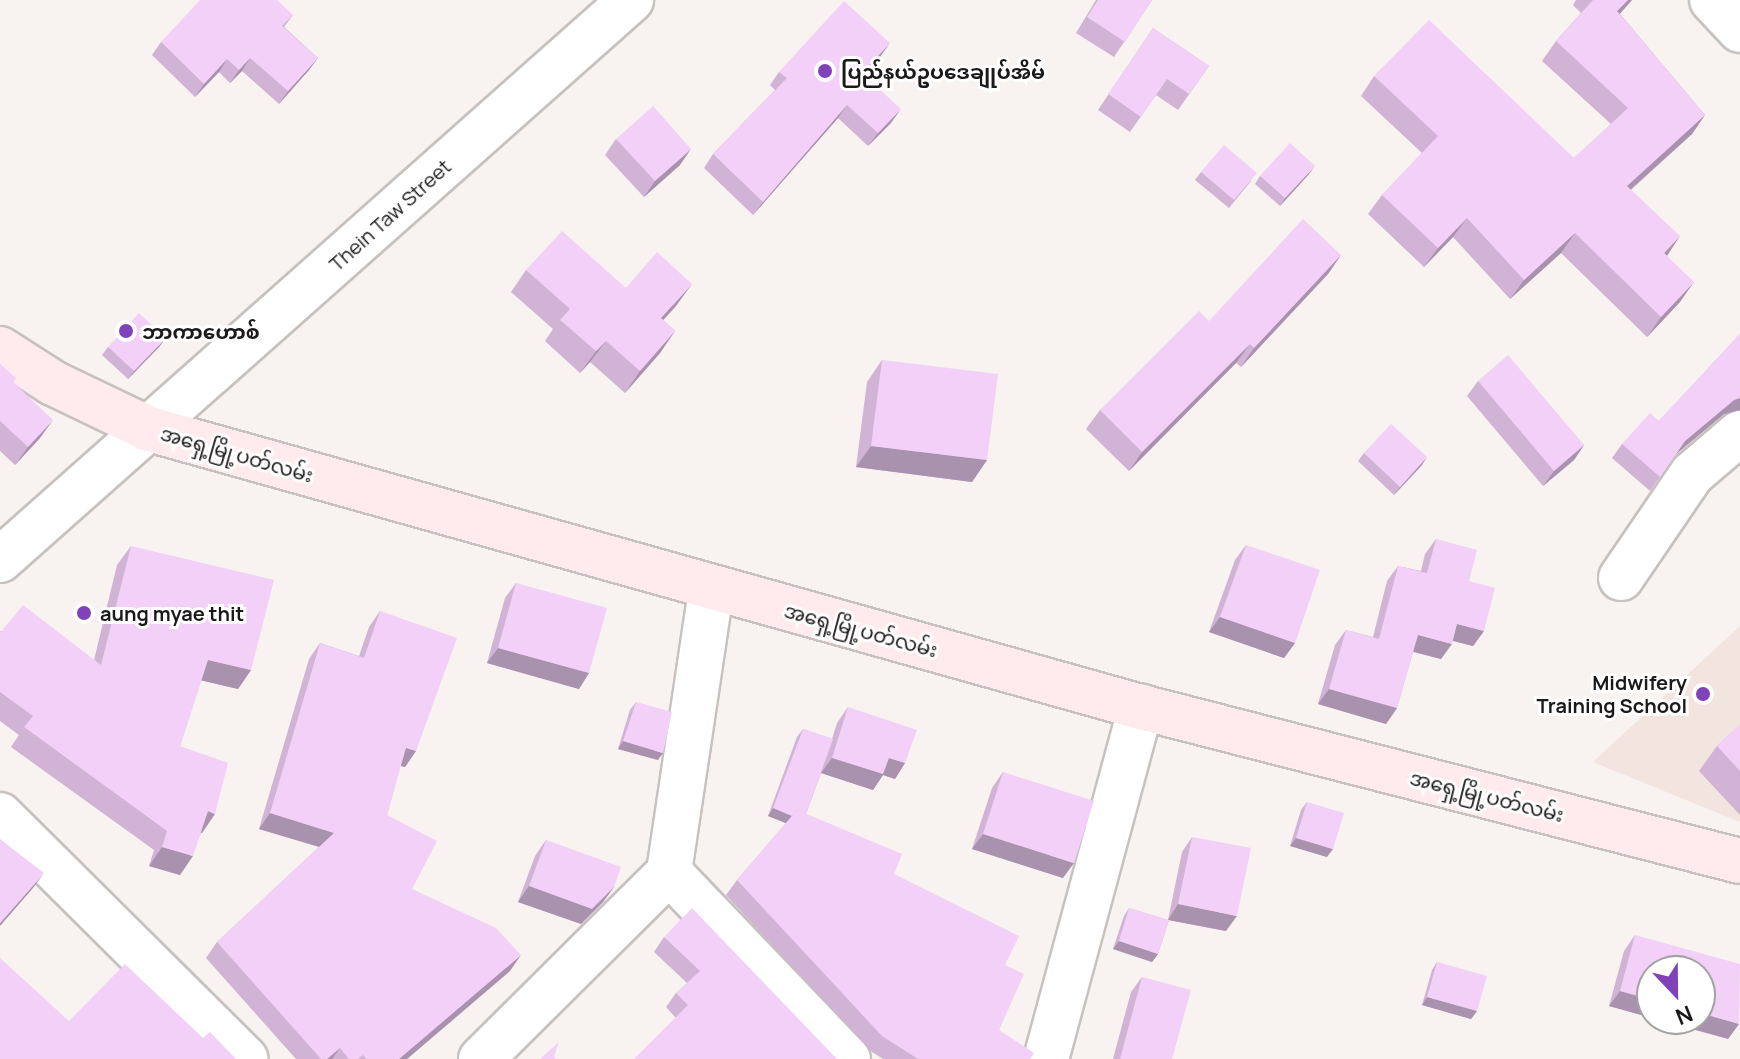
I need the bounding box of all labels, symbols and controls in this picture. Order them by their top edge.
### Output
place label: ပြည်နယ်ဥပဒေချုပ်အိမ် [841,59,1045,83]
marker: ပြည်နယ်ဥပဒေချုပ်အိမ် [816,62,834,80]
street label: Thein Taw Street [324,154,456,276]
place label: ဘာကာဟောစ် [142,319,260,343]
marker: ဘာကာဟောစ် [117,322,135,340]
street label: အရှေ့မြို့ပတ်လမ်း [158,421,316,487]
street label: အရှေ့မြို့ပတ်လမ်း [782,598,940,662]
place label: aung myae thit [100,601,244,625]
marker: aung myae thit [75,604,93,622]
place label: Midwifery Training School [1537,670,1687,717]
marker: Midwifery Training School [1694,685,1712,703]
street label: အရှေ့မြို့ပတ်လမ်း [1408,765,1566,827]
north arrow [1636,955,1716,1035]
text: N [1671,999,1697,1032]

